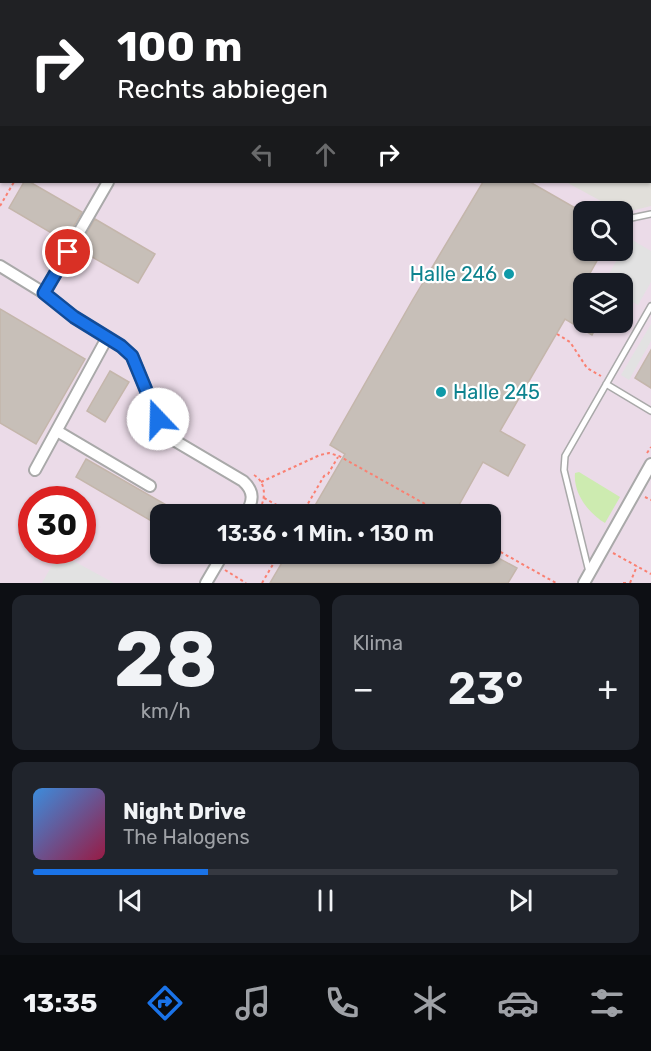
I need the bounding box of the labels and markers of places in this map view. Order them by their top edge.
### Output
pin [42,226,93,277]
place label: Halle 246 [410,262,497,286]
marker: Halle 246 [502,267,516,281]
place label: Halle 245 [453,380,540,404]
marker: Halle 245 [434,385,448,399]

